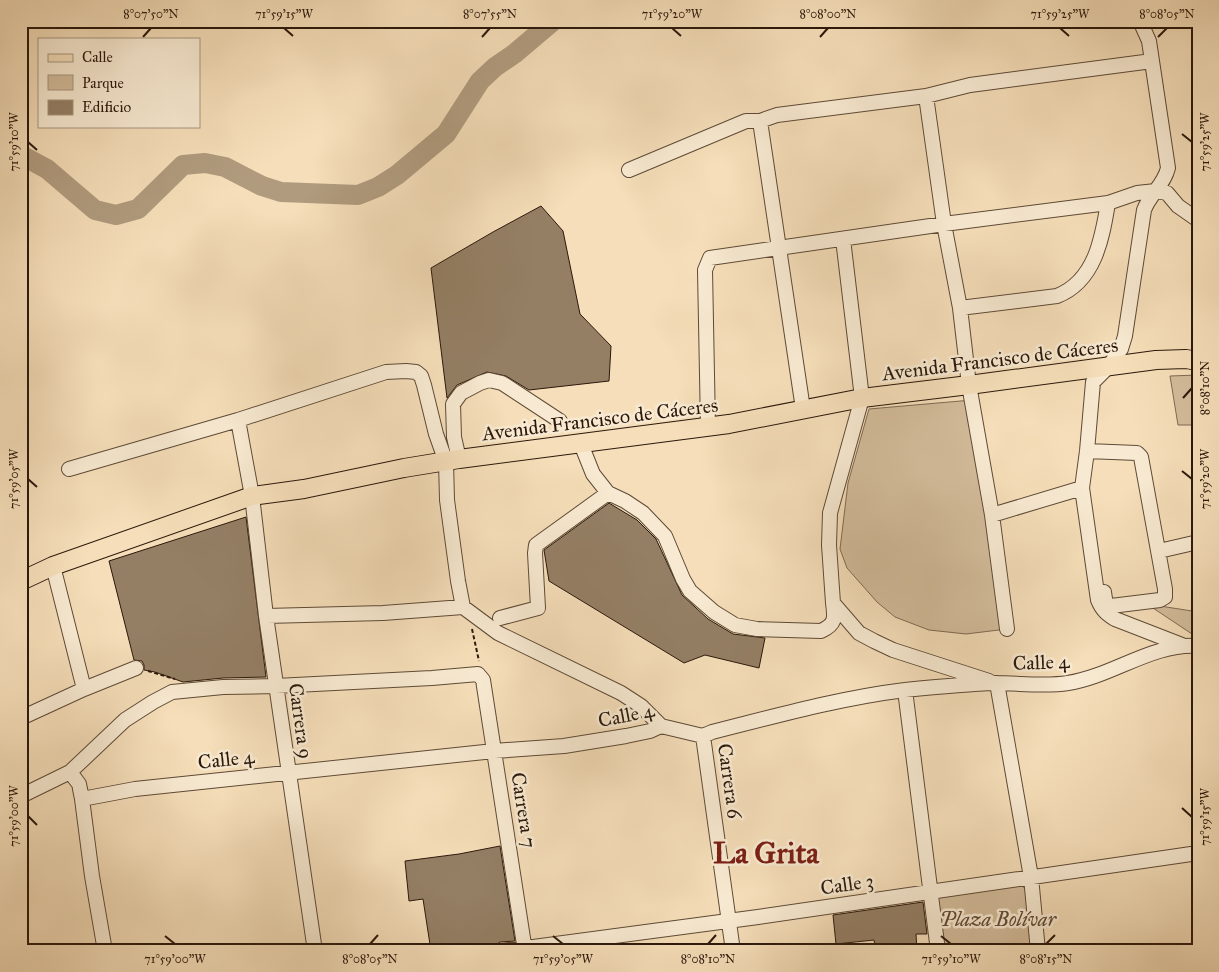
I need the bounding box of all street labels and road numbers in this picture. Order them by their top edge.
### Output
street label: Avenida Francisco de Cáceres [880,333,1119,386]
street label: Avenida Francisco de Cáceres [480,393,719,446]
street label: Calle 4 [1012,649,1071,675]
street label: Carrera 9 [284,682,318,760]
street label: Calle 4 [596,698,657,732]
street label: Carrera 6 [713,742,747,821]
street label: Calle 4 [197,744,256,774]
street label: Carrera 7 [506,770,542,850]
street label: Calle 3 [819,868,875,900]

